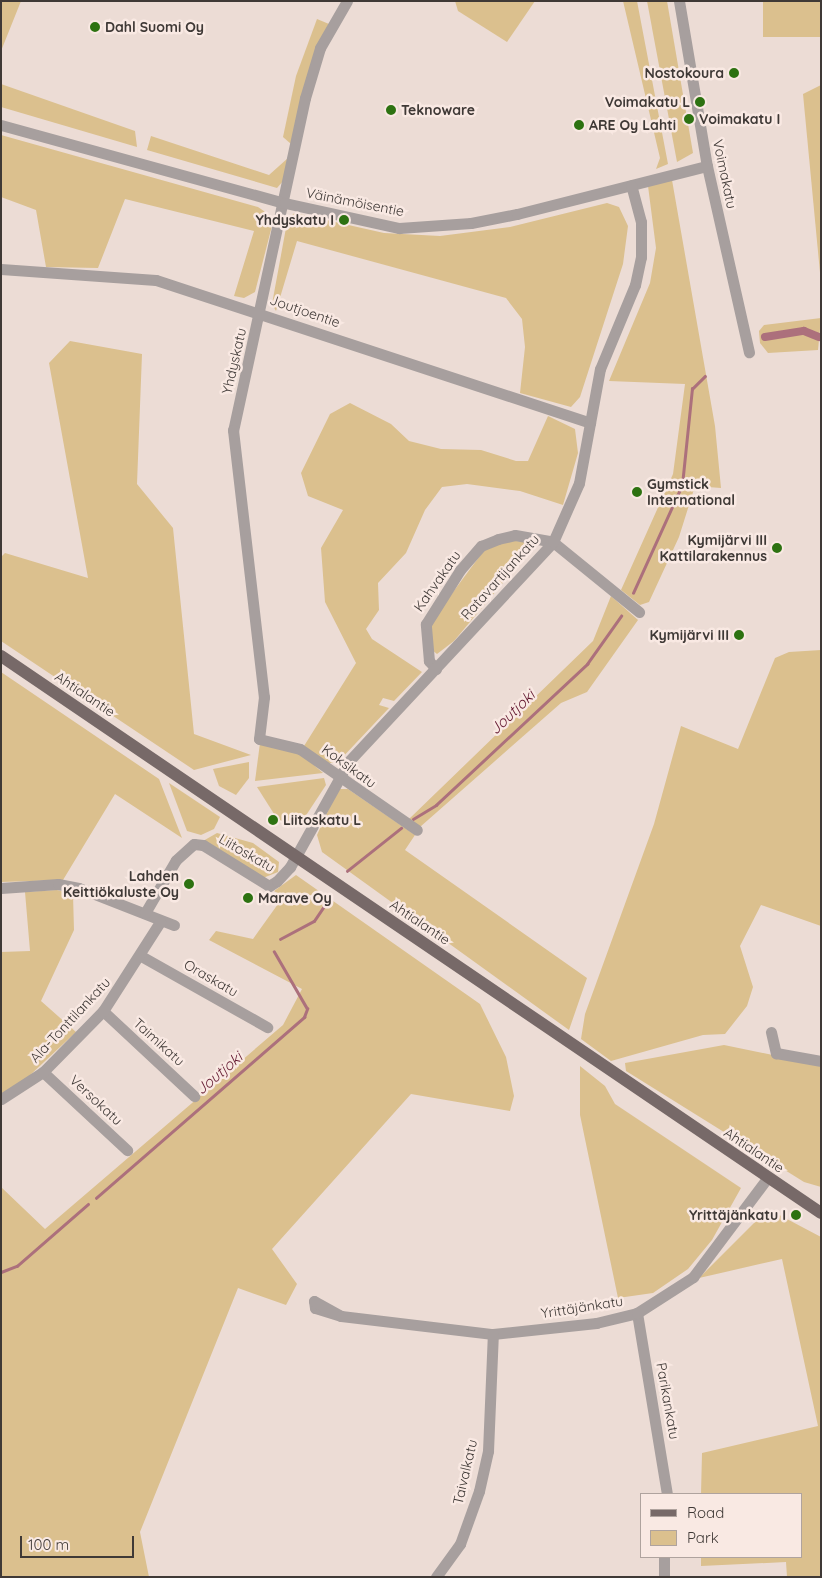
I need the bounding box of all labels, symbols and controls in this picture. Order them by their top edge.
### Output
place label: Dahl Suomi Oy [105,19,204,35]
marker: Dahl Suomi Oy [89,21,101,33]
place label: Nostokoura [645,65,724,81]
marker: Nostokoura [728,67,740,79]
place label: Voimakatu L [605,94,690,110]
marker: Voimakatu L [694,96,706,108]
place label: Teknoware [401,102,475,118]
marker: Teknoware [385,104,397,116]
place label: Voimakatu I [699,111,780,127]
marker: Voimakatu I [683,113,695,125]
place label: ARE Oy Lahti [589,117,676,133]
marker: ARE Oy Lahti [573,119,585,131]
street label: Voimakatu [709,138,741,210]
street label: Väinämöisentie [305,184,405,220]
place label: Yhdyskatu I [255,212,334,228]
marker: Yhdyskatu I [338,214,350,226]
street label: Joutjoentie [268,291,342,331]
street label: Yhdyskatu [218,326,250,396]
place label: Gymstick International [647,476,735,508]
marker: Gymstick International [631,486,643,498]
street label: Ratavartijankatu [457,531,543,623]
place label: Kymijärvi III Kattilarakennus [659,532,767,564]
marker: Kymijärvi III Kattilarakennus [771,542,783,554]
street label: Kahvakatu [410,547,464,615]
place label: Kymijärvi III [650,627,729,643]
marker: Kymijärvi III [733,629,745,641]
street label: Ahtialantie [52,668,118,720]
water label: Joutjoki [486,686,538,738]
street label: Koksikatu [318,741,380,791]
place label: Liitoskatu L [283,812,361,828]
marker: Liitoskatu L [267,814,279,826]
street label: Liitoskatu [216,830,278,876]
place label: Lahden Keittiökaluste Oy [63,868,179,900]
marker: Lahden Keittiökaluste Oy [183,878,195,890]
place label: Marave Oy [258,890,332,906]
marker: Marave Oy [242,892,254,904]
street label: Ahtialantie [387,896,453,948]
street label: Oraskatu [181,956,241,1000]
street label: Ala-Tonttilankatu [26,974,114,1066]
street label: Taimikatu [130,1015,188,1069]
water label: Joutjoki [192,1048,246,1098]
street label: Versokatu [66,1071,126,1129]
street label: Ahtialantie [721,1124,787,1176]
place label: Yrittäjänkatu I [689,1207,786,1223]
marker: Yrittäjänkatu I [790,1209,802,1221]
street label: Yrittäjänkatu [540,1292,624,1322]
street label: Parikankatu [653,1361,683,1441]
street label: Taivalkatu [449,1438,481,1506]
legend [640,1493,802,1558]
text: Road [687,1503,724,1522]
scale bar [22,1526,136,1558]
text: Park [687,1528,719,1547]
text: 100 m [28,1535,69,1554]

